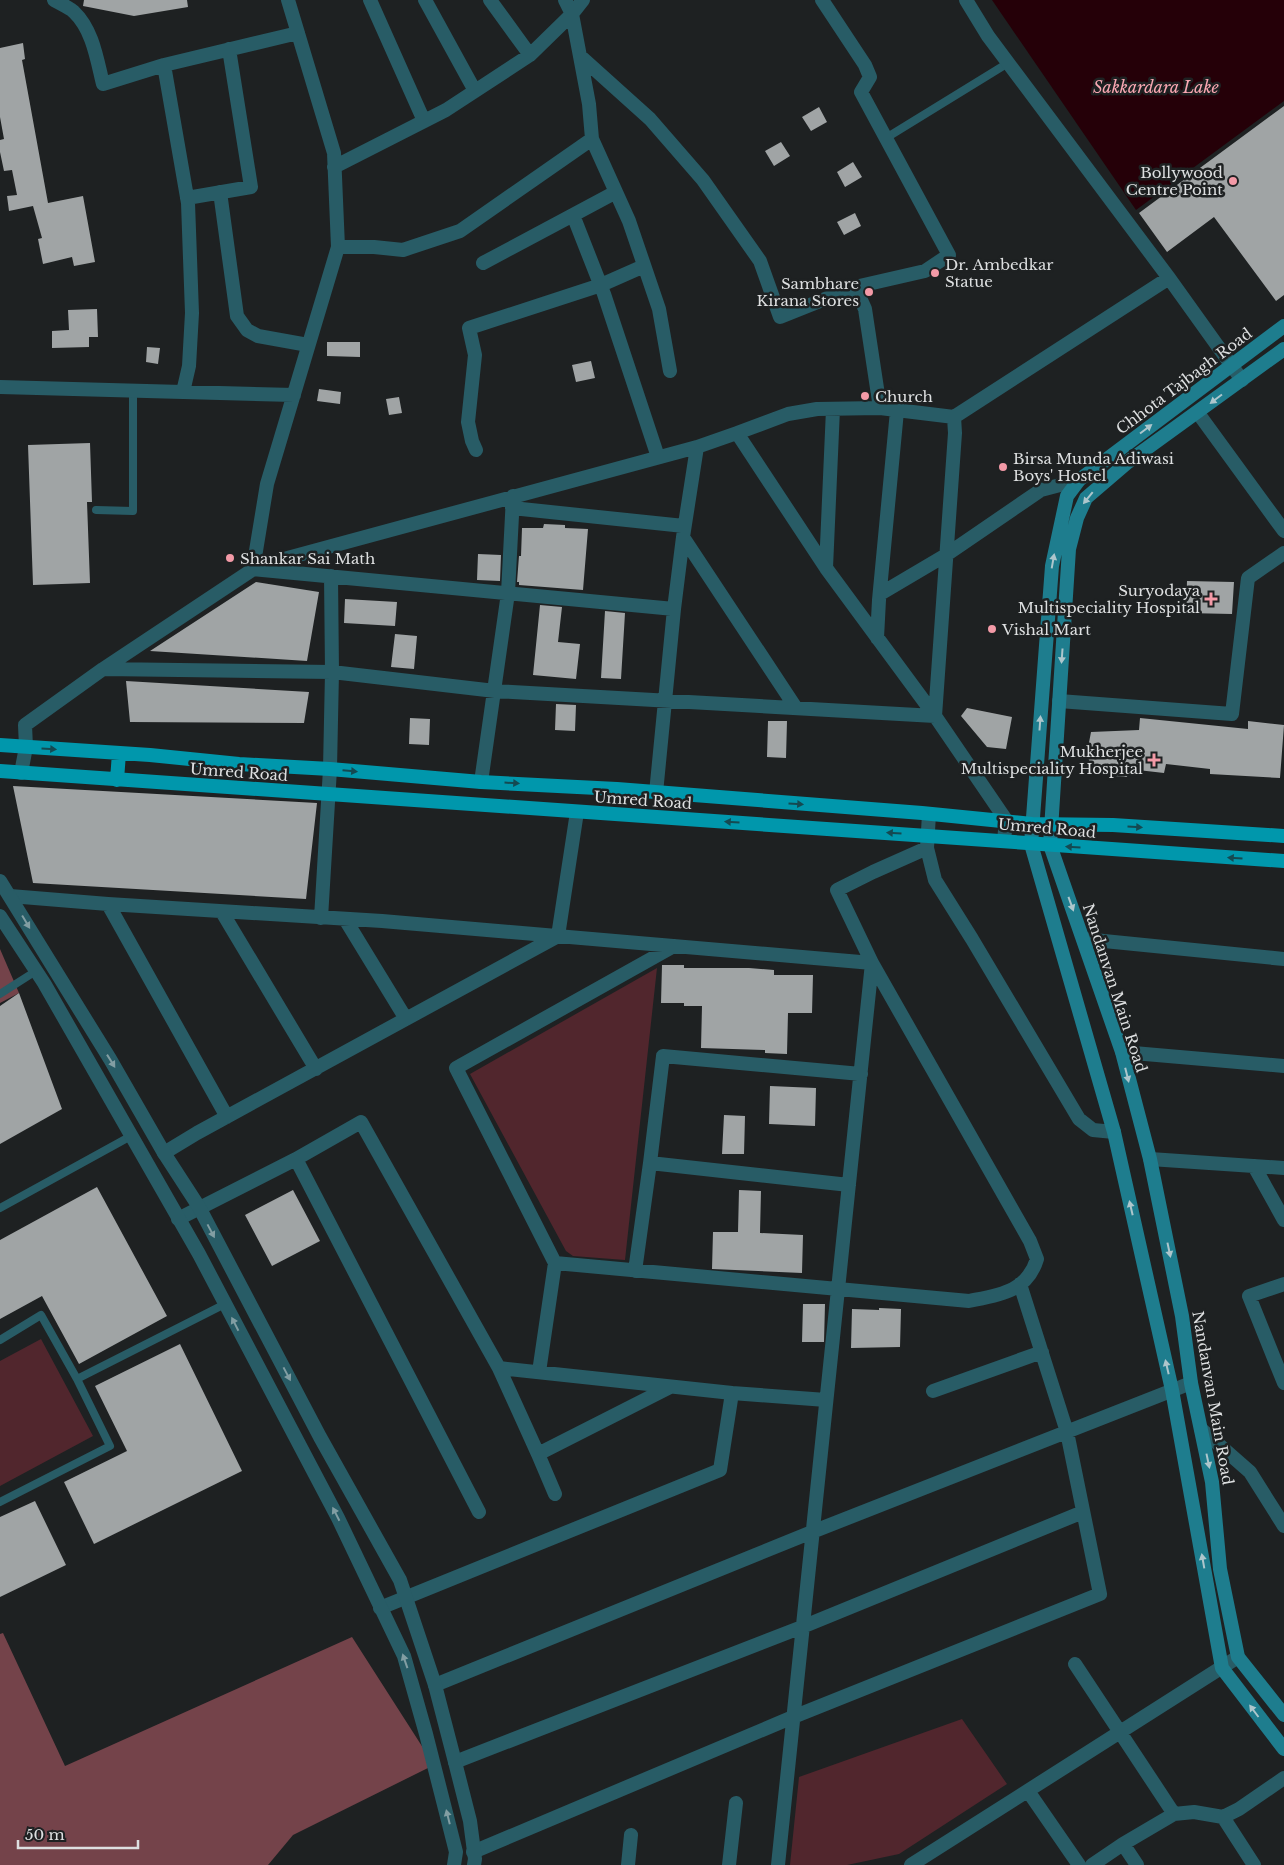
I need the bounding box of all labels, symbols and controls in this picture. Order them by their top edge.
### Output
water label: Sakkardara Lake [1093,77,1220,97]
place label: Bollywood Centre Point [1126,163,1223,199]
marker: Bollywood Centre Point [1227,175,1239,187]
place label: Dr. Ambedkar Statue [945,255,1054,291]
marker: Dr. Ambedkar Statue [929,267,941,279]
place label: Sambhare Kirana Stores [756,274,859,310]
marker: Sambhare Kirana Stores [863,286,875,298]
street label: Chhota Tajbagh Road [1112,324,1256,438]
place label: Church [875,387,933,406]
marker: Church [859,390,871,402]
one-way arrow [1209,394,1223,404]
one-way arrow [1139,424,1152,435]
place label: Birsa Munda Adiwasi Boys' Hostel [1013,449,1174,485]
marker: Birsa Munda Adiwasi Boys' Hostel [997,461,1009,473]
one-way arrow [1083,491,1094,504]
place label: Shankar Sai Math [240,549,375,568]
marker: Shankar Sai Math [224,552,236,564]
one-way arrow [1050,552,1058,568]
place label: Suryodaya Multispeciality Hospital [1018,581,1201,617]
marker: Suryodaya Multispeciality Hospital [1204,592,1218,606]
place label: Vishal Mart [1001,620,1091,639]
marker: Vishal Mart [986,623,998,635]
one-way arrow [1058,648,1066,664]
one-way arrow [1036,714,1044,730]
place label: Mukherjee Multispeciality Hospital [961,742,1143,778]
one-way arrow [41,745,57,753]
marker: Mukherjee Multispeciality Hospital [1147,753,1161,767]
street label: Umred Road [189,759,289,785]
one-way arrow [342,767,358,775]
one-way arrow [504,779,520,787]
street label: Umred Road [593,787,693,813]
one-way arrow [789,800,805,808]
street label: Umred Road [997,814,1097,842]
one-way arrow [723,818,739,826]
one-way arrow [1128,823,1144,831]
one-way arrow [886,828,902,836]
one-way arrow [1065,843,1081,851]
one-way arrow [1227,853,1243,861]
one-way arrow [1067,897,1075,912]
street label: Nandanvan Main Road [1079,901,1151,1075]
one-way arrow [21,916,30,929]
one-way arrow [107,1054,116,1067]
one-way arrow [1123,1067,1131,1082]
one-way arrow [1127,1201,1135,1216]
one-way arrow [207,1224,216,1237]
one-way arrow [1165,1242,1173,1258]
street label: Nandanvan Main Road [1188,1309,1238,1487]
one-way arrow [231,1317,239,1331]
one-way arrow [1163,1359,1171,1374]
one-way arrow [283,1367,291,1382]
one-way arrow [1204,1454,1212,1470]
one-way arrow [332,1507,340,1521]
one-way arrow [1198,1552,1206,1568]
one-way arrow [401,1653,408,1668]
one-way arrow [1249,1705,1260,1718]
one-way arrow [443,1810,451,1825]
scale bar [18,1818,138,1850]
text: 50 m [25,1825,65,1844]

